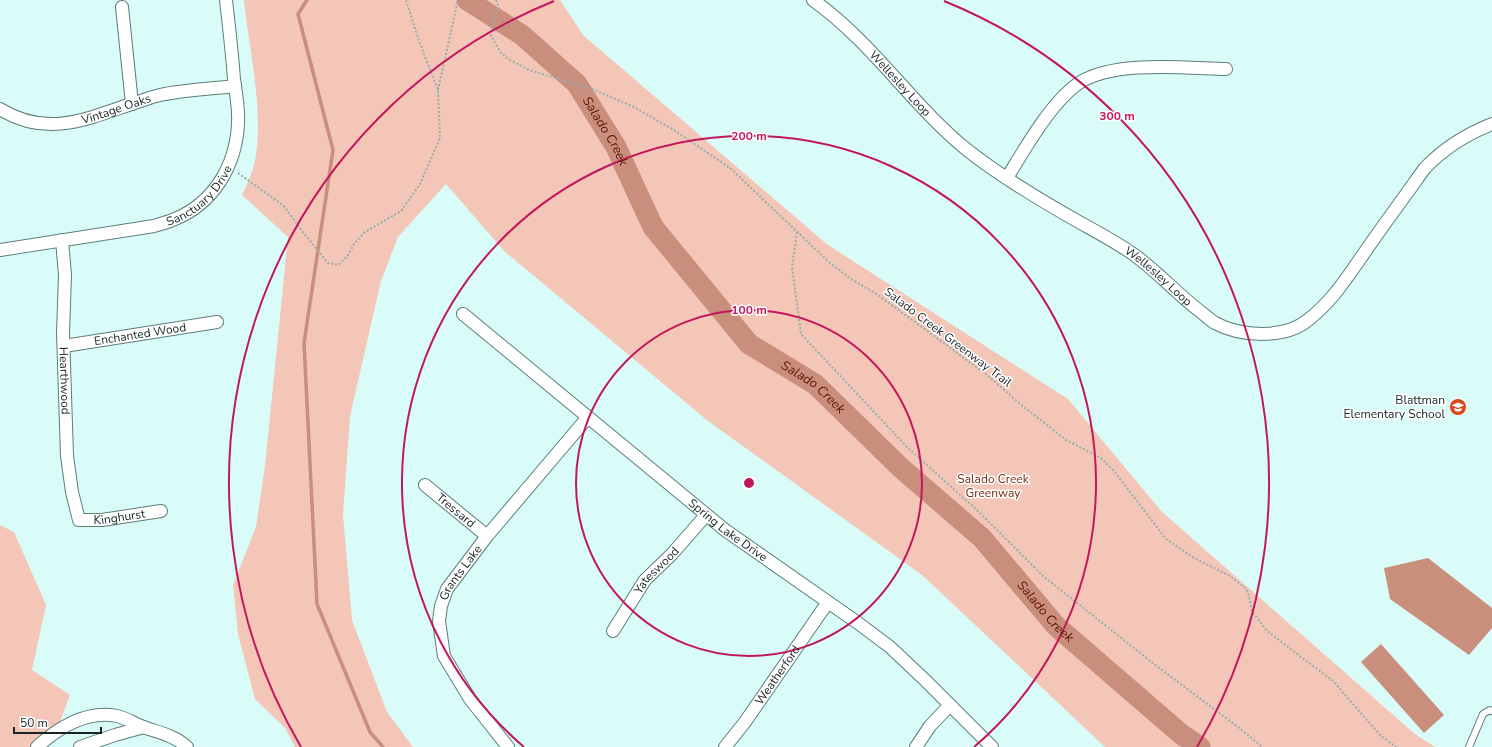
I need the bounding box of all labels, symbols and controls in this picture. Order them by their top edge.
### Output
street label: Wellesley Loop [866,47,935,120]
street label: Vintage Oaks [79,90,153,128]
water label: Salado Creek [578,93,633,169]
text: 300 m [1099,108,1135,124]
text: 200 m [731,128,767,144]
street label: Sanctuary Drive [164,163,236,230]
street label: Wellesley Loop [1122,243,1195,310]
street label: Salado Creek Greenway Trail [881,284,1015,391]
text: 100 m [731,302,767,318]
street label: Enchanted Wood [93,319,187,349]
street label: Hearthwood [55,347,74,415]
water label: Salado Creek [778,356,850,418]
place label: Blattman Elementary School [1344,392,1445,422]
school or university icon: Blattman Elementary School [1448,397,1468,417]
park label: Salado Creek Greenway [957,471,1030,501]
centre of rings [742,476,756,490]
street label: Tressard [433,490,479,531]
street label: Spring Lake Drive [685,495,771,565]
street label: Kinghurst [94,505,147,528]
street label: Grants Lake [436,542,485,602]
street label: Yateswood [630,544,683,598]
water label: Salado Creek [1013,577,1078,647]
street label: Weatherford [751,642,804,708]
scale bar [14,709,101,735]
text: 50 m [20,715,48,731]

